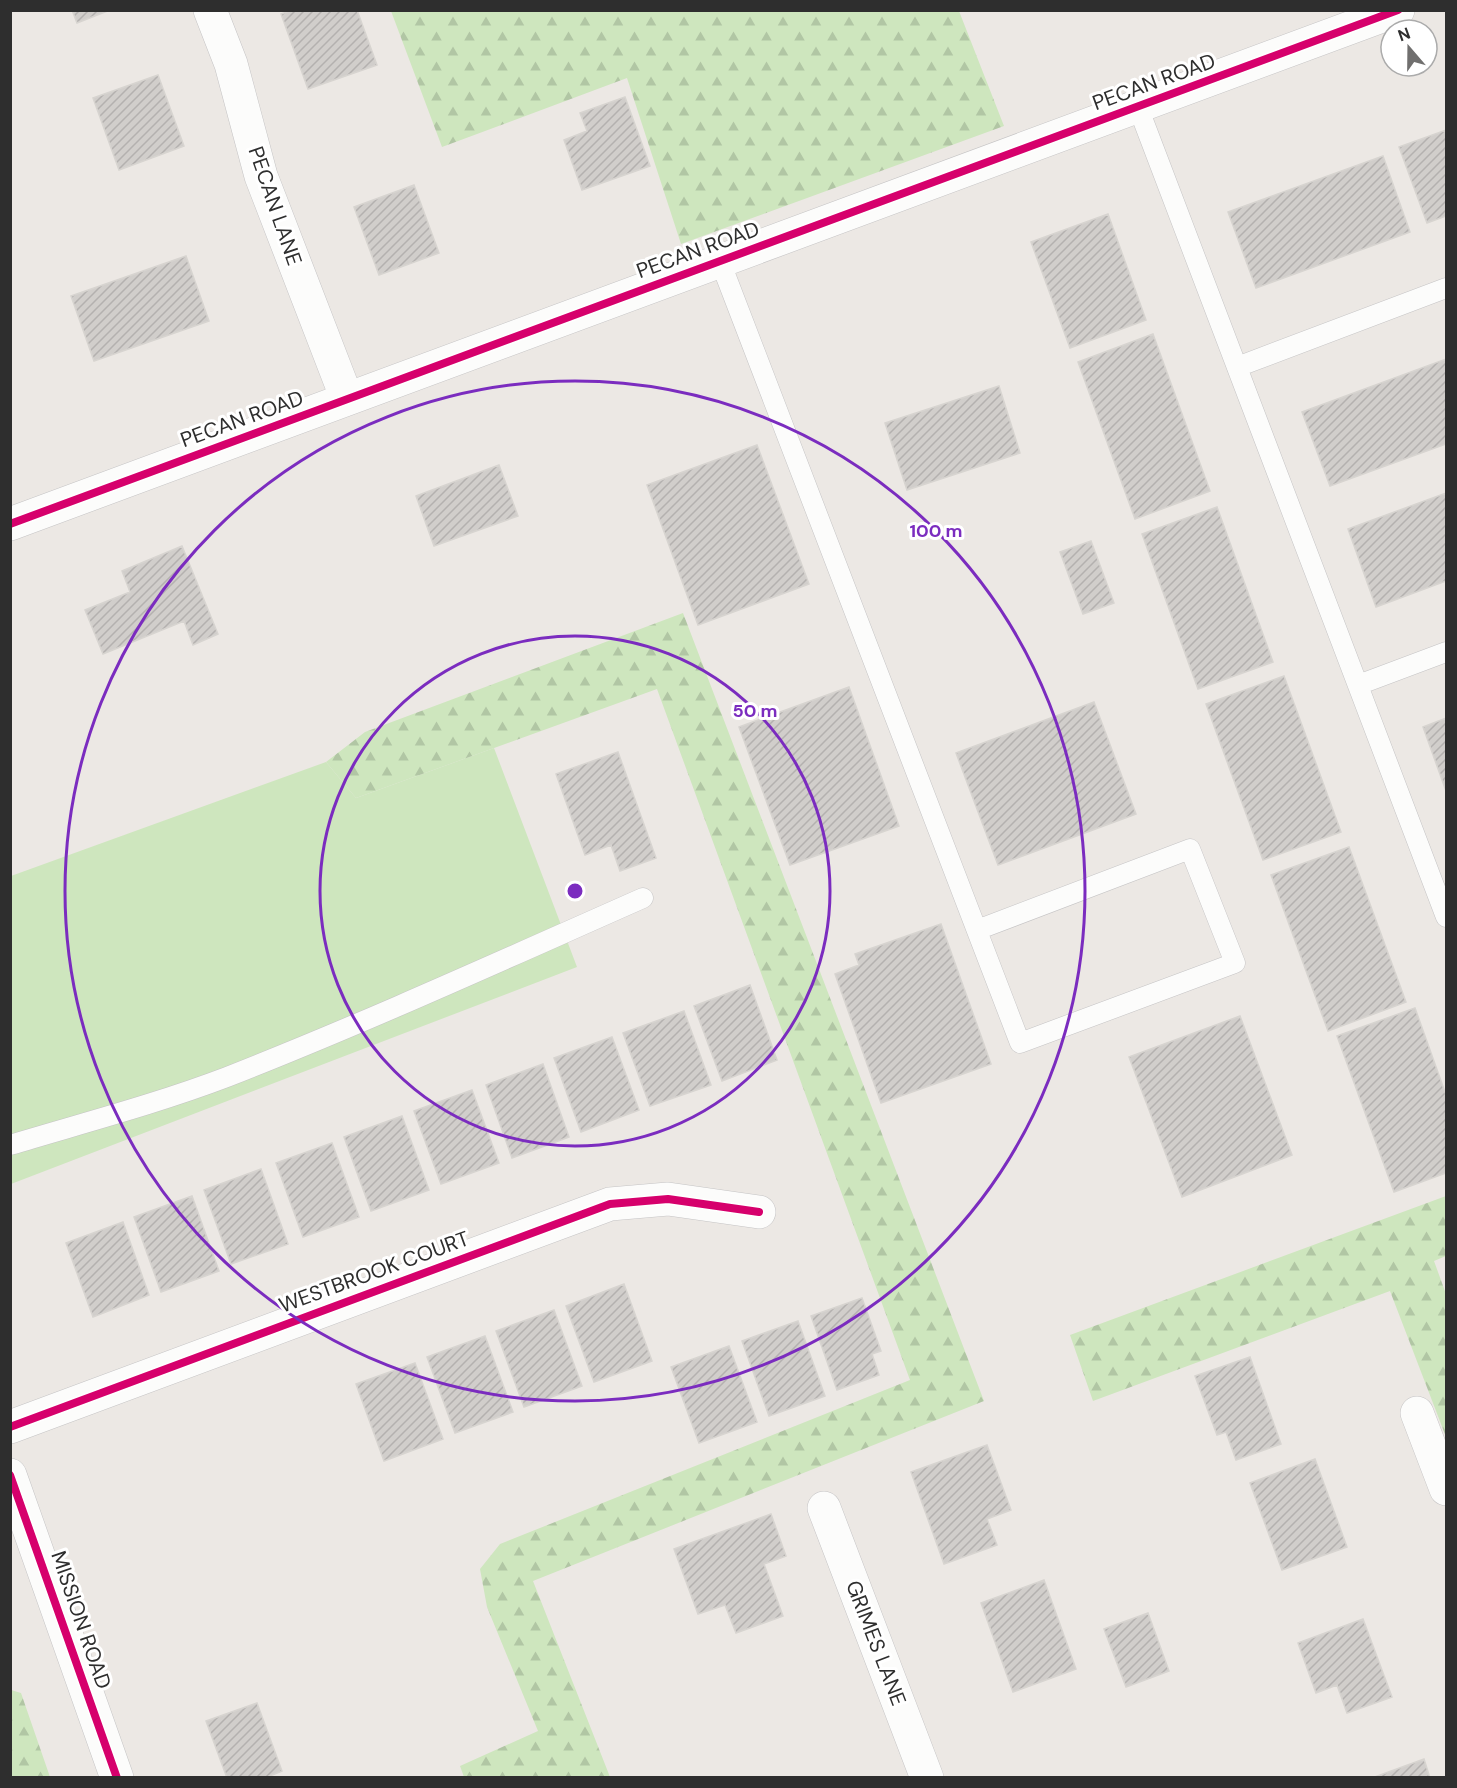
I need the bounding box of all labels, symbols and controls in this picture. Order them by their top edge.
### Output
north arrow [1379,18,1439,78]
text: N [1395,23,1413,46]
street label: PECAN ROAD [1089,47,1219,117]
street label: PECAN LANE [242,143,308,269]
street label: PECAN ROAD [633,215,763,285]
street label: PECAN ROAD [177,384,307,454]
text: 100 m [909,519,963,543]
text: 50 m [732,699,778,723]
centre of rings [565,881,585,901]
street label: WESTBROOK COURT [275,1224,473,1319]
street label: MISSION ROAD [44,1547,118,1693]
street label: GRIMES LANE [839,1576,913,1710]

